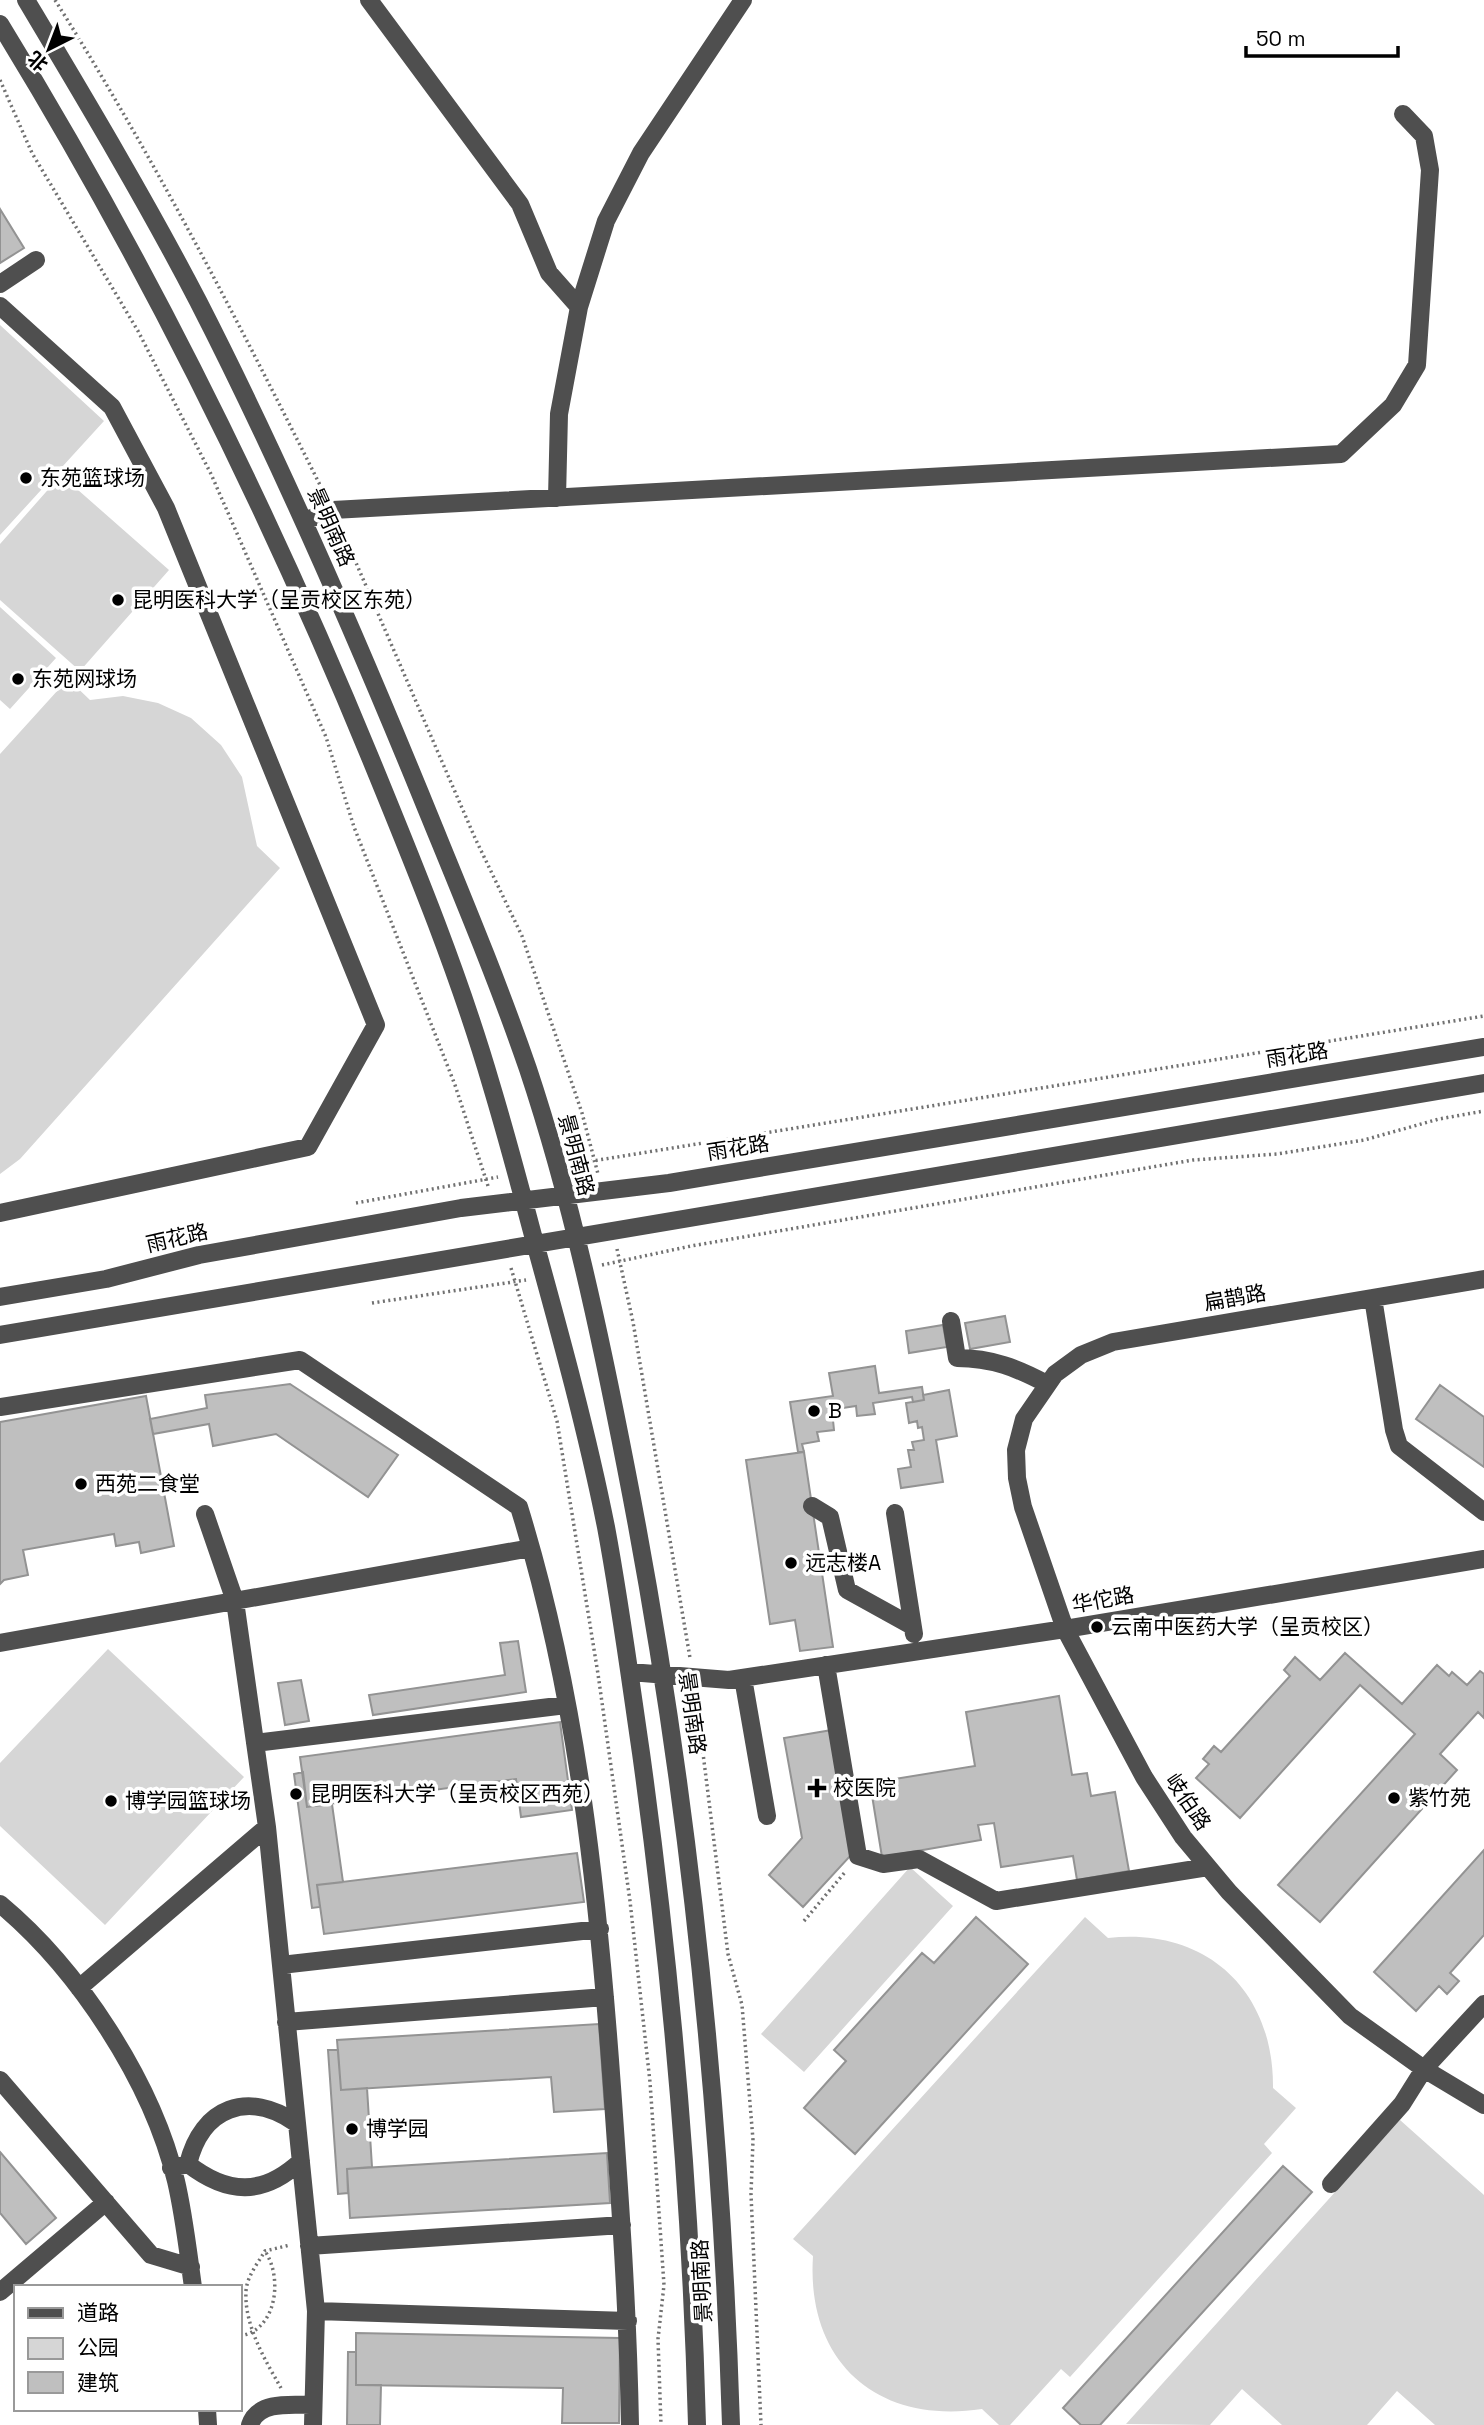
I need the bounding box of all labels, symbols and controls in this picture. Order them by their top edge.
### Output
north arrow [14,14,84,84]
scale bar [1246,14,1398,58]
text: 50 m [1256,25,1306,52]
text: 北 [23,46,53,77]
place label: 东苑篮球场 [40,464,145,491]
marker: 东苑篮球场 [18,470,34,486]
street label: 景明南路 [302,483,361,571]
place label: 昆明医科大学（呈贡校区东苑） [132,586,426,613]
marker: 昆明医科大学（呈贡校区东苑） [110,592,126,608]
place label: 东苑网球场 [32,665,137,692]
marker: 东苑网球场 [10,671,26,687]
street label: 雨花路 [1264,1036,1330,1073]
street label: 景明南路 [553,1111,600,1199]
street label: 雨花路 [705,1129,771,1166]
street label: 雨花路 [143,1217,211,1258]
street label: 扁鹊路 [1202,1279,1268,1316]
place label: B [828,1397,842,1424]
marker: B [806,1403,822,1419]
place label: 西苑二食堂 [95,1470,200,1497]
marker: 西苑二食堂 [73,1476,89,1492]
place label: 远志楼A [805,1549,881,1576]
marker: 远志楼A [783,1555,799,1571]
street label: 华佗路 [1070,1581,1136,1618]
place label: 云南中医药大学（呈贡校区） [1111,1613,1384,1640]
marker: 云南中医药大学（呈贡校区） [1089,1619,1105,1635]
street label: 景明南路 [673,1669,712,1756]
street label: 岐伯路 [1160,1768,1217,1835]
place label: 校医院 [833,1774,896,1801]
marker: 校医院 [807,1778,827,1798]
place label: 昆明医科大学（呈贡校区西苑） [310,1780,604,1807]
place label: 紫竹苑 [1408,1784,1471,1811]
marker: 昆明医科大学（呈贡校区西苑） [288,1786,304,1802]
place label: 博学园篮球场 [125,1787,251,1814]
marker: 紫竹苑 [1386,1790,1402,1806]
marker: 博学园篮球场 [103,1793,119,1809]
place label: 博学园 [366,2115,429,2142]
marker: 博学园 [344,2121,360,2137]
street label: 景明南路 [686,2238,717,2324]
legend [14,2285,242,2411]
text: 道路 [77,2299,119,2326]
text: 公园 [77,2334,119,2361]
text: 建筑 [77,2369,119,2396]

